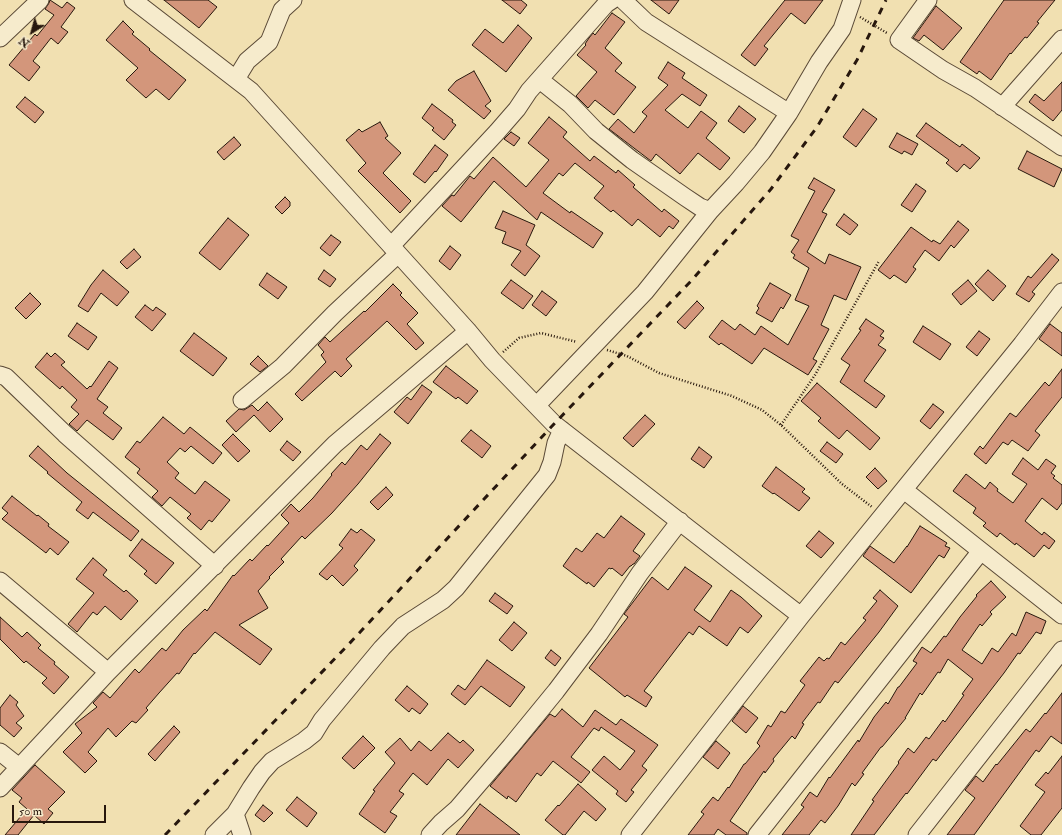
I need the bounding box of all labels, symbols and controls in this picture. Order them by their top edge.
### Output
north arrow [12,12,52,52]
text: N [17,34,32,50]
scale bar [14,797,108,823]
text: 50 m [19,804,42,819]

